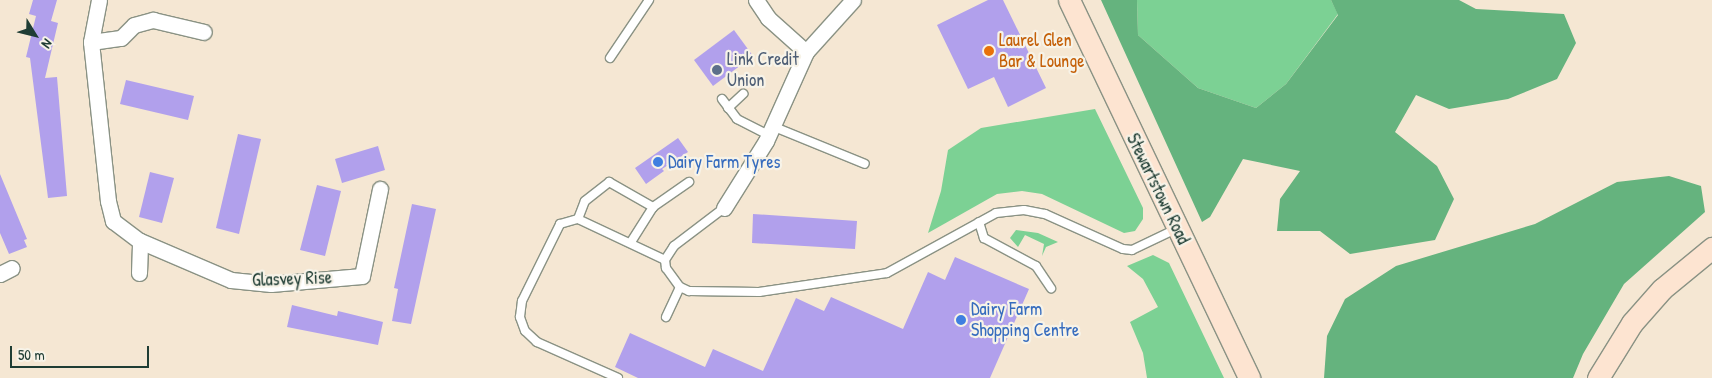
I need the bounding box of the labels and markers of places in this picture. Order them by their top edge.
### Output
place label: Laurel Glen Bar & Lounge [999,30,1084,72]
marker: Laurel Glen Bar & Lounge [983,45,995,57]
place label: Link Credit Union [727,49,799,92]
marker: Link Credit Union [711,64,723,76]
place label: Dairy Farm Tyres [668,151,780,173]
marker: Dairy Farm Tyres [652,156,664,168]
place label: Dairy Farm Shopping Centre [971,299,1079,342]
marker: Dairy Farm Shopping Centre [955,314,967,326]

